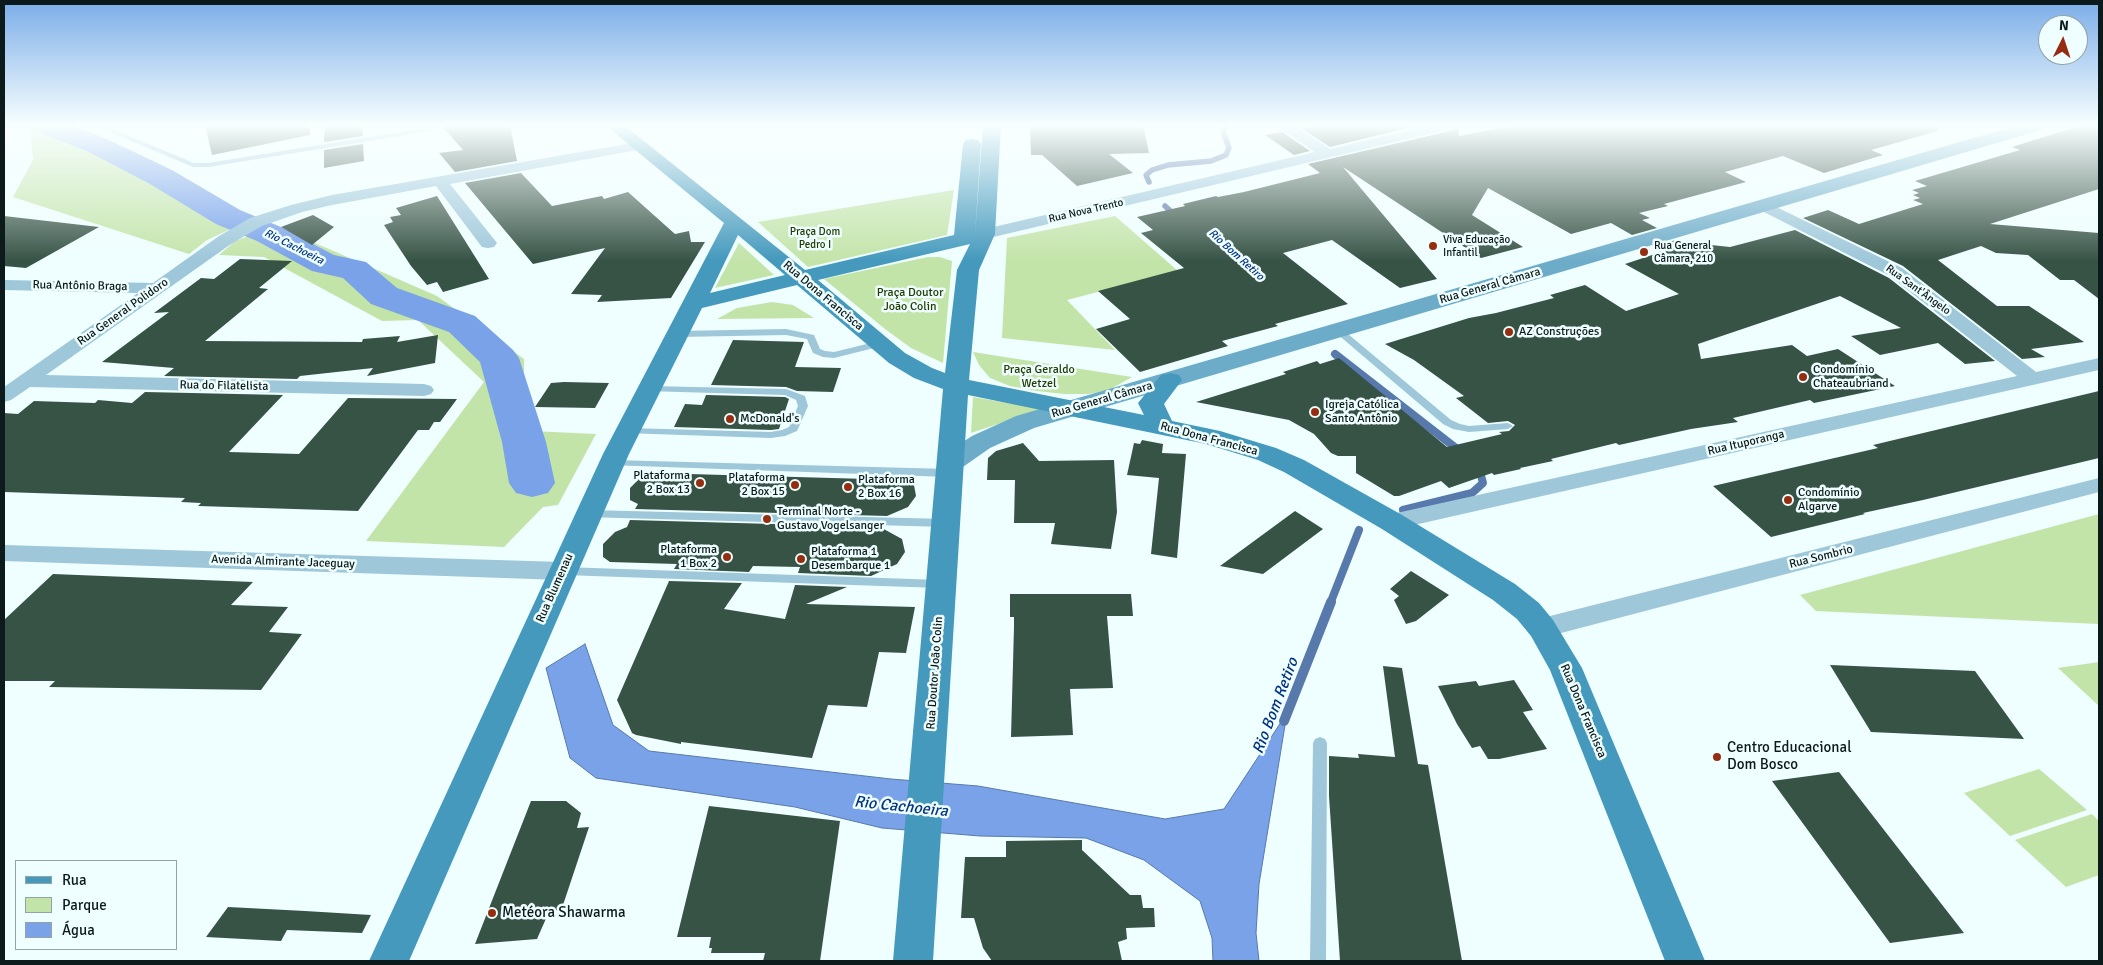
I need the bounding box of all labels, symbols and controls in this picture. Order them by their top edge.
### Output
north arrow [2038,15,2088,65]
text: N [2059,17,2069,34]
street label: Rua Nova Trento [1047,196,1125,226]
park label: Praça Dom Pedro I [790,225,840,251]
water label: Rio Cachoeira [262,226,326,268]
water label: Rio Bom Retiro [1206,227,1266,283]
place label: Viva Educação Infantil [1443,233,1510,259]
place label: Rua General Câmara, 210 [1654,239,1713,265]
marker: Viva Educação Infantil [1427,240,1439,252]
marker: Rua General Câmara, 210 [1638,246,1650,258]
street label: Rua Dona Francisca [780,258,866,334]
street label: Rua Sant'Ângelo [1883,262,1953,318]
street label: Rua General Câmara [1438,265,1542,307]
street label: Rua General Polidoro [75,275,171,349]
street label: Rua Antônio Braga [32,278,128,294]
park label: Praça Doutor João Colin [877,286,943,314]
place label: AZ Construções [1519,325,1599,339]
marker: AZ Construções [1503,326,1515,338]
park label: Praça Geraldo Wetzel [1003,363,1075,391]
place label: Condomínio Chateaubriand [1813,363,1889,391]
marker: Condomínio Chateaubriand [1797,371,1809,383]
street label: Rua do Filatelista [179,378,269,394]
street label: Rua General Câmara [1050,379,1154,421]
place label: Igreja Católica Santo Antônio [1325,398,1399,426]
marker: Igreja Católica Santo Antônio [1309,406,1321,418]
place label: McDonald's [740,412,800,426]
marker: McDonald's [724,413,736,425]
street label: Rua Dona Francisca [1159,419,1259,459]
street label: Rua Ituporanga [1706,427,1786,459]
place label: Plataforma 2 Box 13 [633,469,690,497]
place label: Plataforma 2 Box 15 [728,471,785,499]
place label: Plataforma 2 Box 16 [858,473,915,501]
marker: Plataforma 2 Box 13 [694,477,706,489]
marker: Plataforma 2 Box 15 [789,479,801,491]
marker: Plataforma 2 Box 16 [842,481,854,493]
place label: Condomínio Algarve [1798,486,1859,514]
marker: Condomínio Algarve [1782,494,1794,506]
place label: Terminal Norte - Gustavo Vogelsanger [777,505,884,533]
marker: Terminal Norte - Gustavo Vogelsanger [761,513,773,525]
street label: Rua Sombrio [1788,542,1854,572]
place label: Plataforma 1 Box 2 [660,543,717,571]
place label: Plataforma 1 Desembarque 1 [811,545,890,573]
street label: Rua Blumenau [533,551,577,625]
marker: Plataforma 1 Box 2 [721,551,733,563]
street label: Avenida Almirante Jaceguay [211,552,355,572]
marker: Plataforma 1 Desembarque 1 [795,553,807,565]
street label: Rua Doutor João Colin [924,616,946,730]
water label: Rio Bom Retiro [1249,655,1303,757]
street label: Rua Dona Francisca [1557,662,1609,760]
place label: Centro Educacional Dom Bosco [1727,739,1852,774]
marker: Centro Educacional Dom Bosco [1711,751,1723,763]
water label: Rio Cachoeira [853,793,949,821]
legend [15,860,178,950]
text: Rua [62,871,87,889]
text: Parque [62,896,107,914]
place label: Metéora Shawarma [502,904,626,922]
marker: Metéora Shawarma [486,907,498,919]
text: Água [62,921,95,939]

